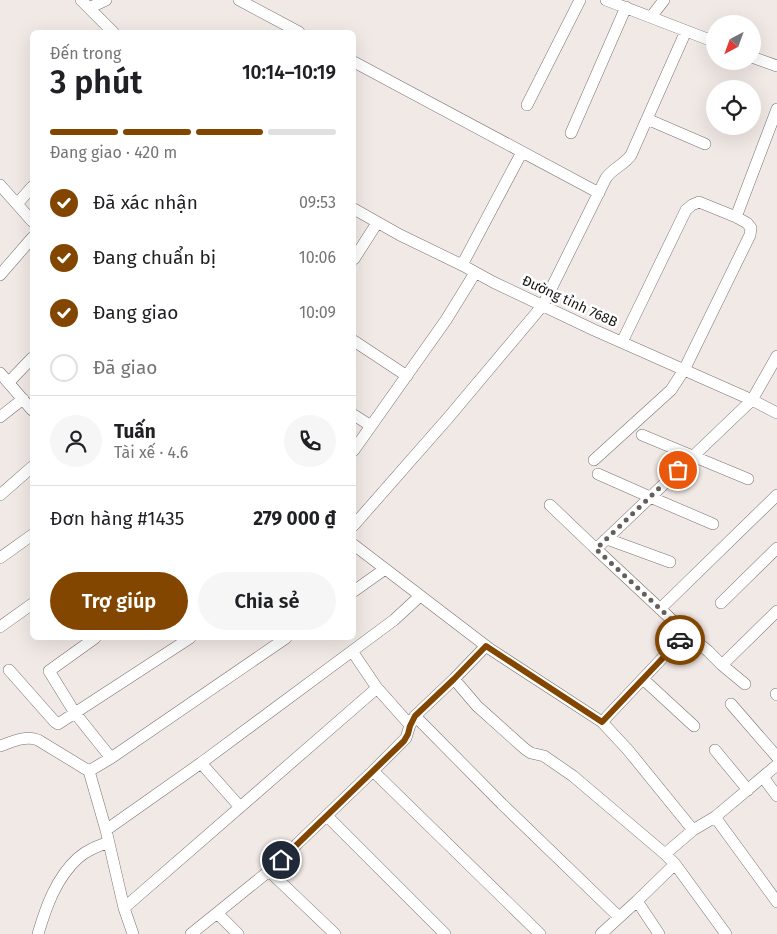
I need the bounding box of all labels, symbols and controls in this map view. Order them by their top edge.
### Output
north arrow [706,15,761,70]
map controls [706,15,761,135]
text: Đến trong [50,44,121,63]
text: 10:14–10:19 [242,61,336,84]
text: 3 phút [50,63,142,101]
button: locate [706,80,761,135]
text: Đang giao · 420 m [50,143,177,162]
icon: check [50,189,78,217]
text: Đã xác nhận [93,191,198,214]
text: 09:53 [299,193,336,212]
icon: check [50,244,78,272]
text: Đang chuẩn bị [93,246,216,269]
text: 10:06 [299,248,336,267]
street label: Đường tỉnh 768B [519,272,620,331]
icon: check [50,299,78,327]
text: Đang giao [93,301,178,324]
text: 10:09 [299,303,336,322]
text: Đã giao [93,356,157,379]
button: person [50,415,102,467]
button: phone [284,415,336,467]
text: Tuấn [114,420,156,443]
text: Tài xế · 4.6 [114,443,188,462]
pin [657,449,699,491]
icon: bag [664,456,692,484]
text: Đơn hàng #1435 [50,507,184,530]
text: 279 000 ₫ [253,507,336,530]
button: Trợ giúp [50,572,188,630]
button: Chia sẻ [198,572,336,630]
courier [655,615,705,665]
icon: car [666,626,694,654]
pin [260,839,302,881]
icon: home [267,846,295,874]

